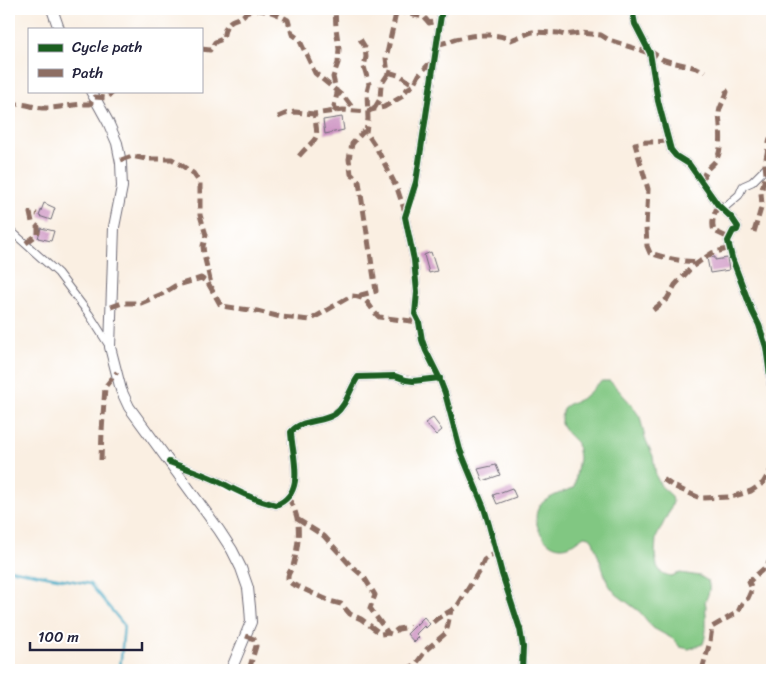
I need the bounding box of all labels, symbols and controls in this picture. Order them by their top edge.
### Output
legend [28,28,202,92]
text: Cycle path [72,34,143,60]
text: Path [72,60,103,86]
scale bar [30,619,142,651]
text: 100 m [38,624,79,650]

